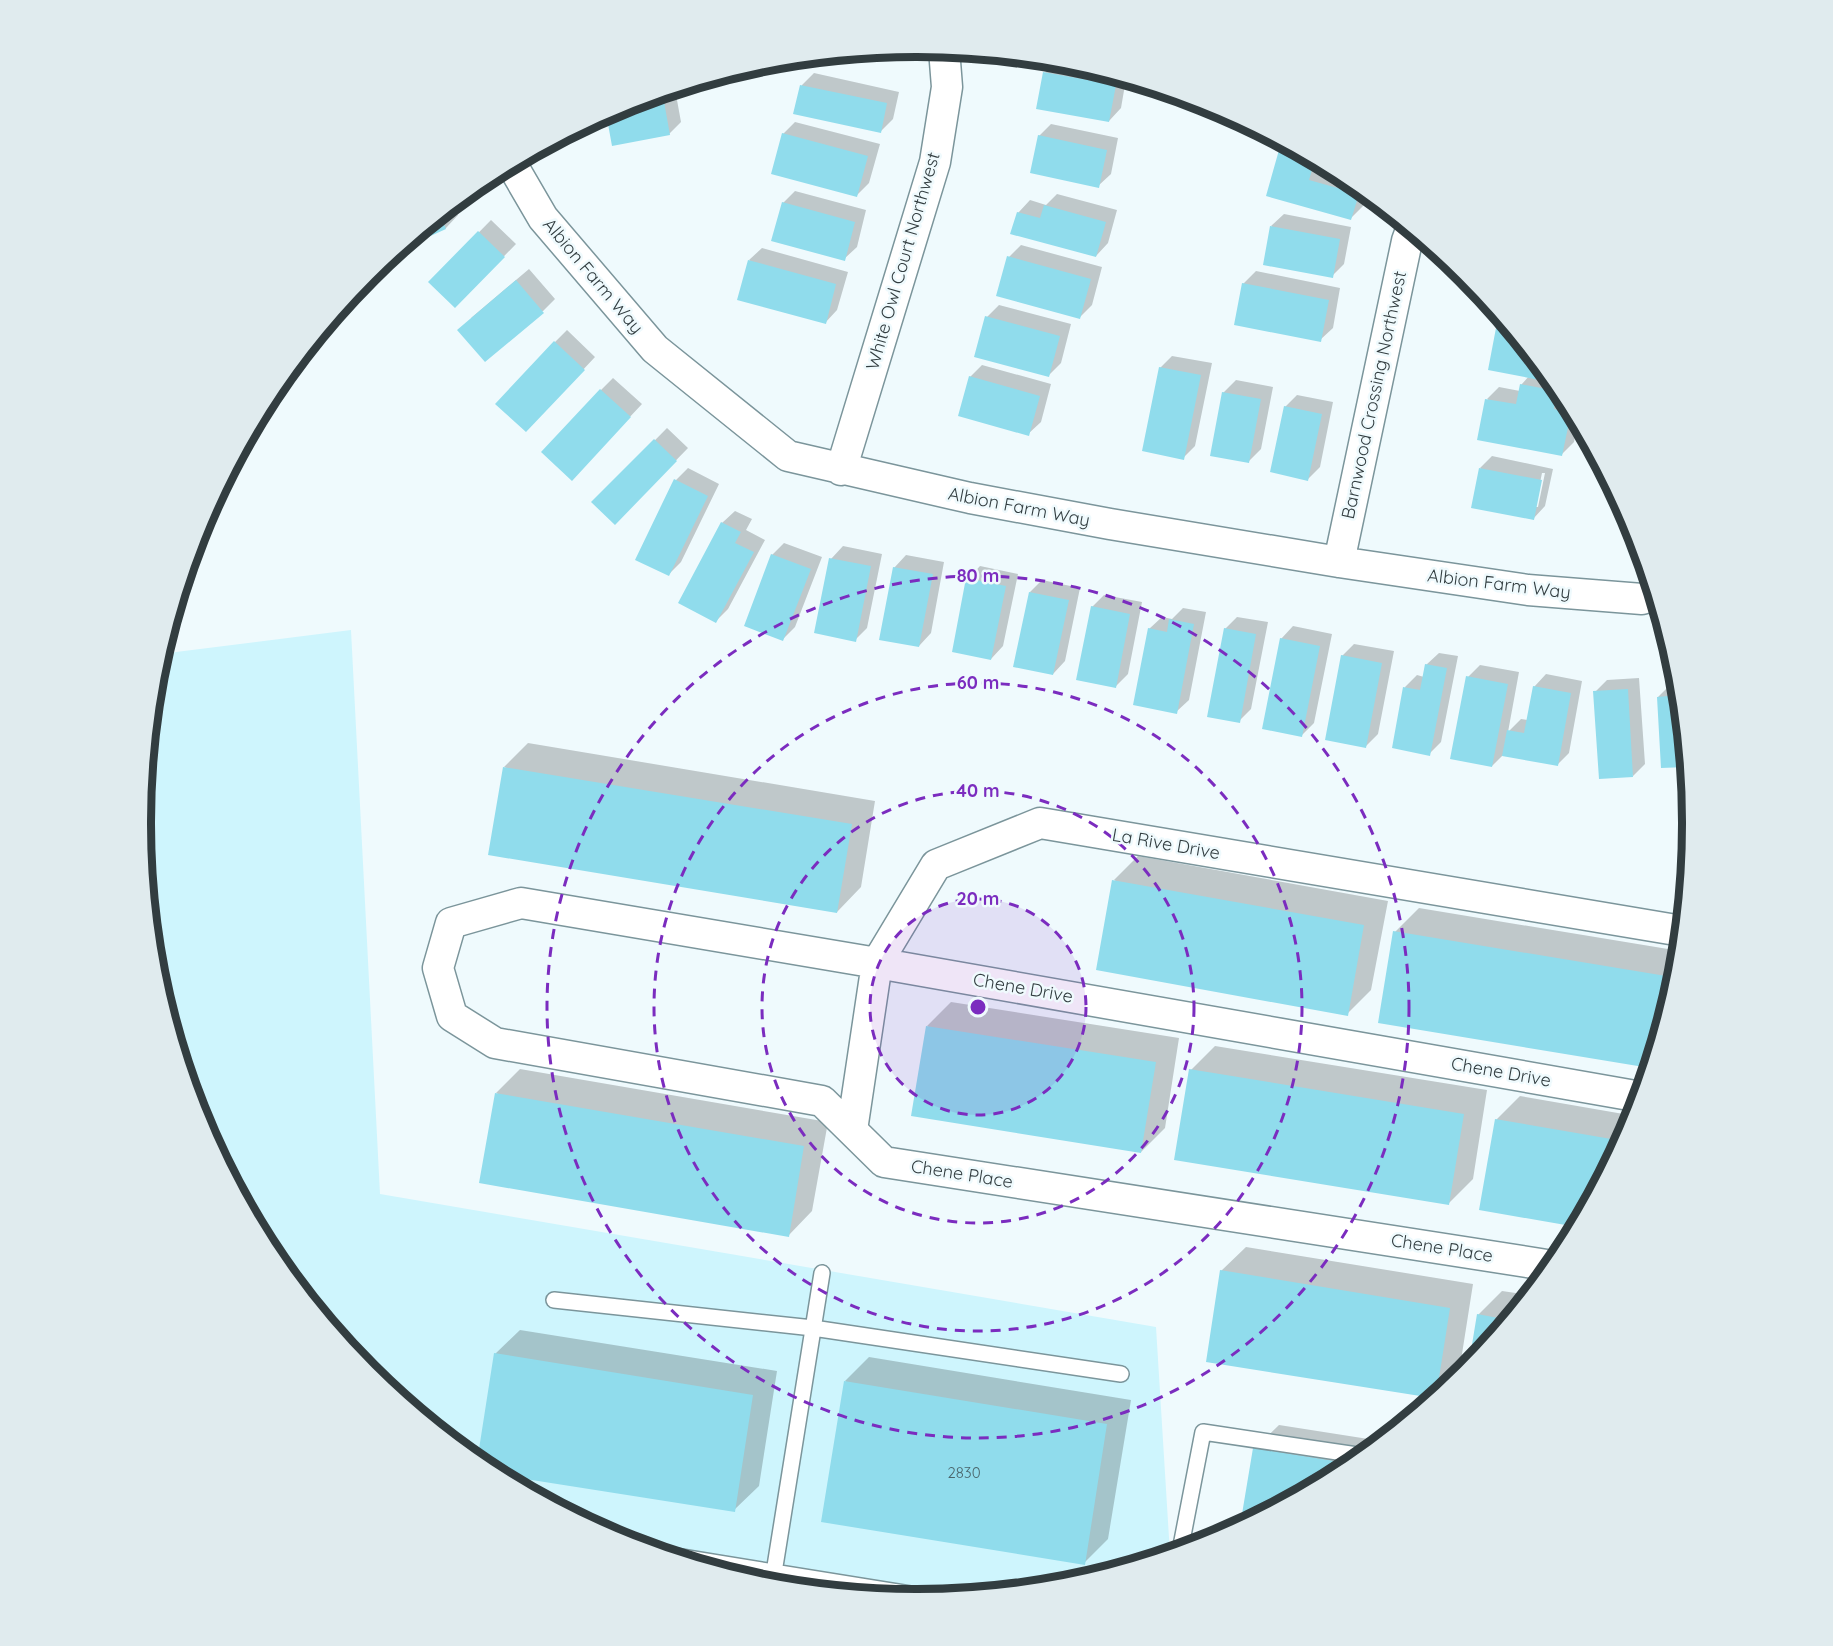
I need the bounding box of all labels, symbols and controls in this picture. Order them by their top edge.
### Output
street label: White Owl Court Northwest [860,149,945,372]
street label: Albion Farm Way [538,213,649,338]
street label: Barnwood Crossing Northwest [1336,269,1411,521]
street label: Albion Farm Way [946,481,1092,532]
street label: Albion Farm Way [1426,563,1572,604]
text: 80 m [957,564,999,587]
text: 60 m [957,671,999,694]
text: 40 m [956,779,1000,802]
street label: La Rive Drive [1110,823,1222,864]
text: 20 m [957,887,999,910]
street label: Chene Drive [971,967,1075,1008]
centre of rings [968,997,988,1017]
street label: Chene Drive [1449,1051,1553,1092]
street label: Chene Place [909,1154,1015,1193]
street label: Chene Place [1389,1228,1495,1267]
house number: 2830 [947,1463,981,1482]

